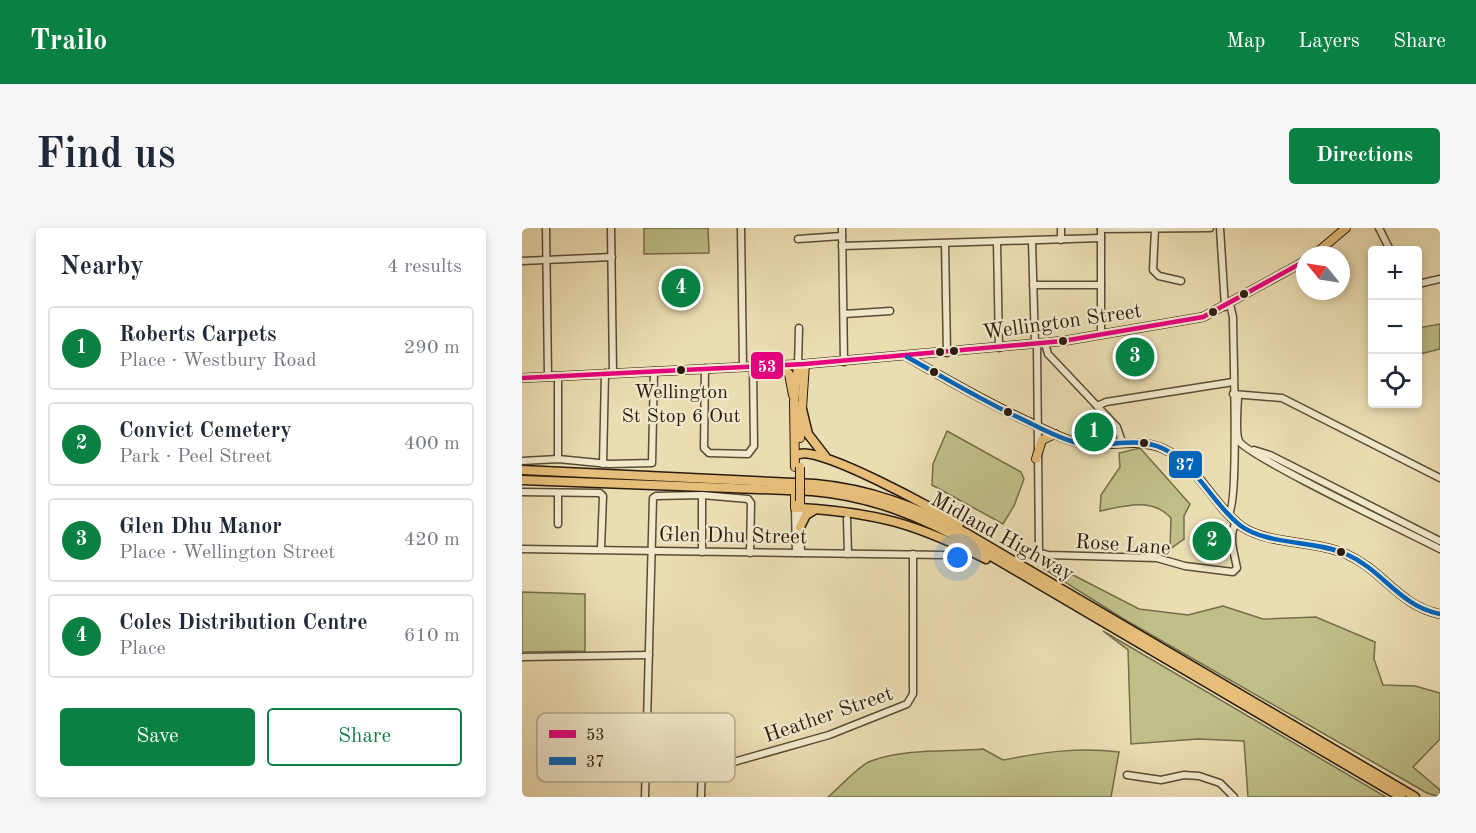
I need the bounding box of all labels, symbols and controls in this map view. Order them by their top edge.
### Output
text: Trailo [30,28,107,56]
text: Map [1226,31,1265,52]
text: Layers [1298,31,1360,52]
text: Share [1393,31,1446,52]
button: Directions [1289,128,1440,184]
text: Find us [36,135,175,177]
north arrow [1296,246,1350,300]
map controls [1368,246,1422,408]
button: + [1368,246,1422,300]
text: Nearby [60,254,144,280]
text: 4 results [387,257,462,277]
pin: 4 [662,266,700,310]
unlabelled marker [1238,288,1250,300]
button: − [1368,300,1422,354]
street label: Wellington Street [981,301,1143,344]
unlabelled marker [1207,306,1219,318]
text: Roberts Carpets [119,324,276,346]
pin: 3 [1116,334,1154,380]
unlabelled marker [1057,335,1069,347]
text: 1 [76,338,87,358]
text: 290 m [404,338,460,358]
unlabelled marker [948,345,960,357]
unlabelled marker [934,346,946,358]
text: Place · Westbury Road [119,351,317,371]
line badge: 53 [750,351,784,380]
button: locate [1368,354,1422,408]
text: 53 [758,360,776,376]
marker: Wellington St Stop 6 Out [675,364,687,376]
unlabelled marker [928,366,940,378]
place label: Wellington St Stop 6 Out [621,383,741,427]
unlabelled marker [1002,406,1014,418]
pin: 1 [1074,410,1114,454]
text: Convict Cemetery [119,420,292,442]
text: 2 [76,434,87,454]
text: 400 m [404,434,460,454]
unlabelled marker [1138,437,1150,449]
text: Park · Peel Street [119,447,272,467]
line badge: 37 [1168,450,1203,479]
text: 37 [1176,458,1194,474]
street label: Midland Highway [927,489,1077,585]
text: Glen Dhu Manor [119,516,282,538]
pin: 2 [1192,518,1232,564]
street label: Glen Dhu Street [659,525,807,548]
text: 3 [76,530,87,550]
text: 420 m [404,530,460,550]
street label: Rose Lane [1074,532,1171,559]
text: Place · Wellington Street [119,543,335,563]
your location [943,543,972,572]
unlabelled marker [1335,546,1347,558]
text: Coles Distribution Centre [119,612,368,634]
text: 4 [76,626,87,646]
text: 610 m [404,626,460,646]
text: Place [119,639,166,659]
street label: Heather Street [761,683,896,747]
button: Save [60,708,255,766]
button: Share [267,708,462,766]
legend [537,713,735,782]
text: 53 [586,728,605,744]
text: 37 [586,755,605,771]

